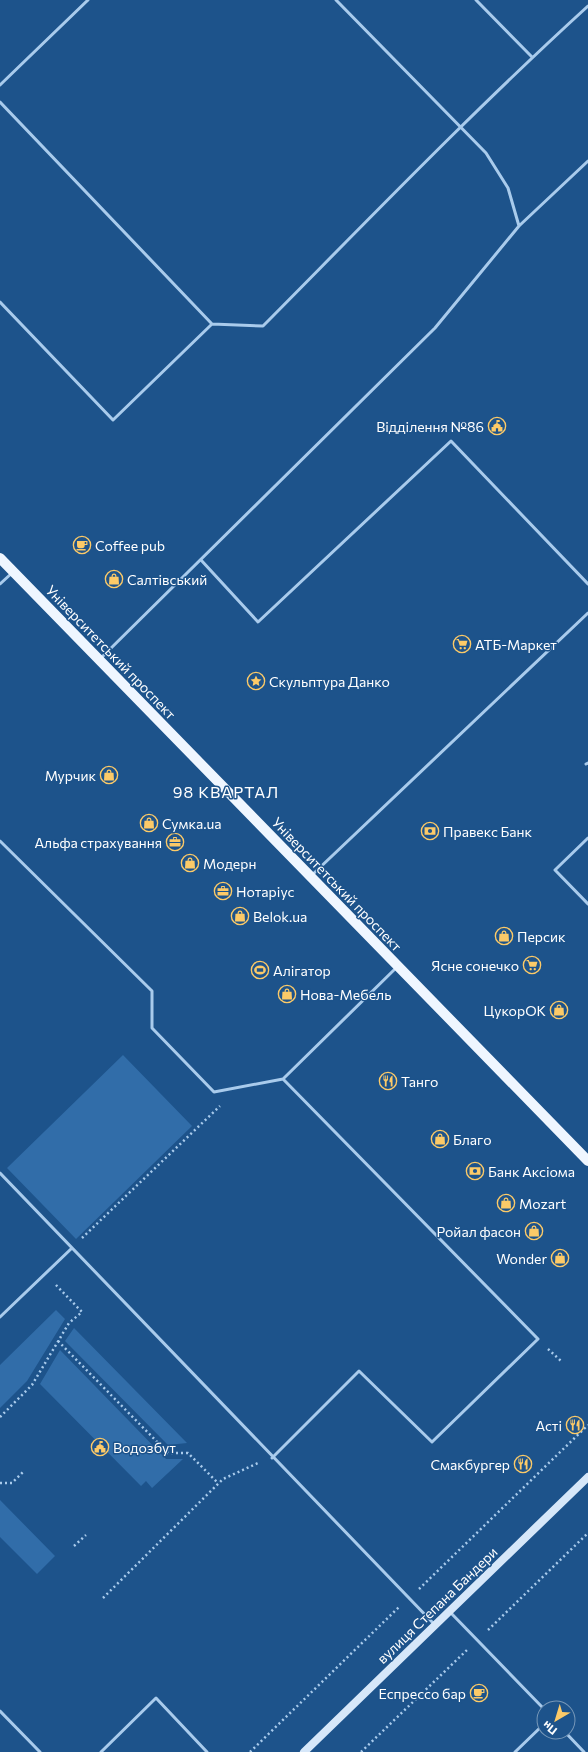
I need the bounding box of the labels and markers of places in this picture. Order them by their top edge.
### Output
public building icon: Відділення №86 [487,416,507,436]
place label: Відділення №86 [376,418,484,435]
cafe icon: Coffee pub [72,535,92,555]
place label: Coffee pub [95,537,165,554]
shop icon: Салтівський [104,569,124,589]
place label: Салтівський [127,571,207,588]
supermarket icon: АТБ-Маркет [452,634,472,654]
place label: АТБ-Маркет [475,636,557,653]
place icon: Скульптура Данко [246,671,266,691]
place label: Скульптура Данко [269,673,390,690]
shop icon: Мурчик [99,765,119,785]
place label: Мурчик [45,767,97,784]
shop icon: Сумка.ua [139,813,159,833]
place label: Сумка.ua [162,815,222,832]
bank icon: Правекс Банк [420,821,440,841]
place label: Правекс Банк [443,823,532,840]
office icon: Альфа страхування [165,832,185,852]
place label: Альфа страхування [34,834,162,851]
shop icon: Модерн [180,853,200,873]
place label: Модерн [203,855,256,872]
office icon: Нотаріус [213,881,233,901]
place label: Нотаріус [236,883,294,900]
shop icon: Belok.ua [230,906,250,926]
place label: Belok.ua [253,908,307,925]
shop icon: Персик [494,926,514,946]
place label: Персик [517,928,566,945]
supermarket icon: Ясне сонечко [522,955,542,975]
place label: Ясне сонечко [431,957,519,974]
sports icon: Алігатор [250,960,270,980]
place label: Алігатор [273,962,331,979]
shop icon: Нова-Мебель [277,984,297,1004]
place label: Нова-Мебель [300,986,391,1003]
shop icon: ЦукорОК [549,1000,569,1020]
place label: ЦукорОК [484,1002,546,1019]
restaurant icon: Танго [378,1071,398,1091]
place label: Танго [401,1073,438,1090]
shop icon: Благо [430,1129,450,1149]
place label: Благо [453,1131,492,1148]
bank icon: Банк Аксіома [465,1161,485,1181]
place label: Банк Аксіома [488,1163,575,1180]
shop icon: Mozart [496,1193,516,1213]
place label: Mozart [519,1195,567,1212]
shop icon: Ройал фасон [524,1221,544,1241]
place label: Ройал фасон [436,1223,521,1240]
shop icon: Wonder [550,1248,570,1268]
place label: Wonder [496,1250,547,1267]
restaurant icon: Асті [565,1415,585,1435]
place label: Асті [536,1417,562,1434]
public building icon: Водозбут [90,1437,110,1457]
place label: Водозбут [113,1439,176,1456]
restaurant icon: Смакбургер [513,1454,533,1474]
place label: Смакбургер [430,1456,510,1473]
cafe icon: Еспрессо бар [469,1683,489,1703]
place label: Еспрессо бар [378,1685,466,1702]

